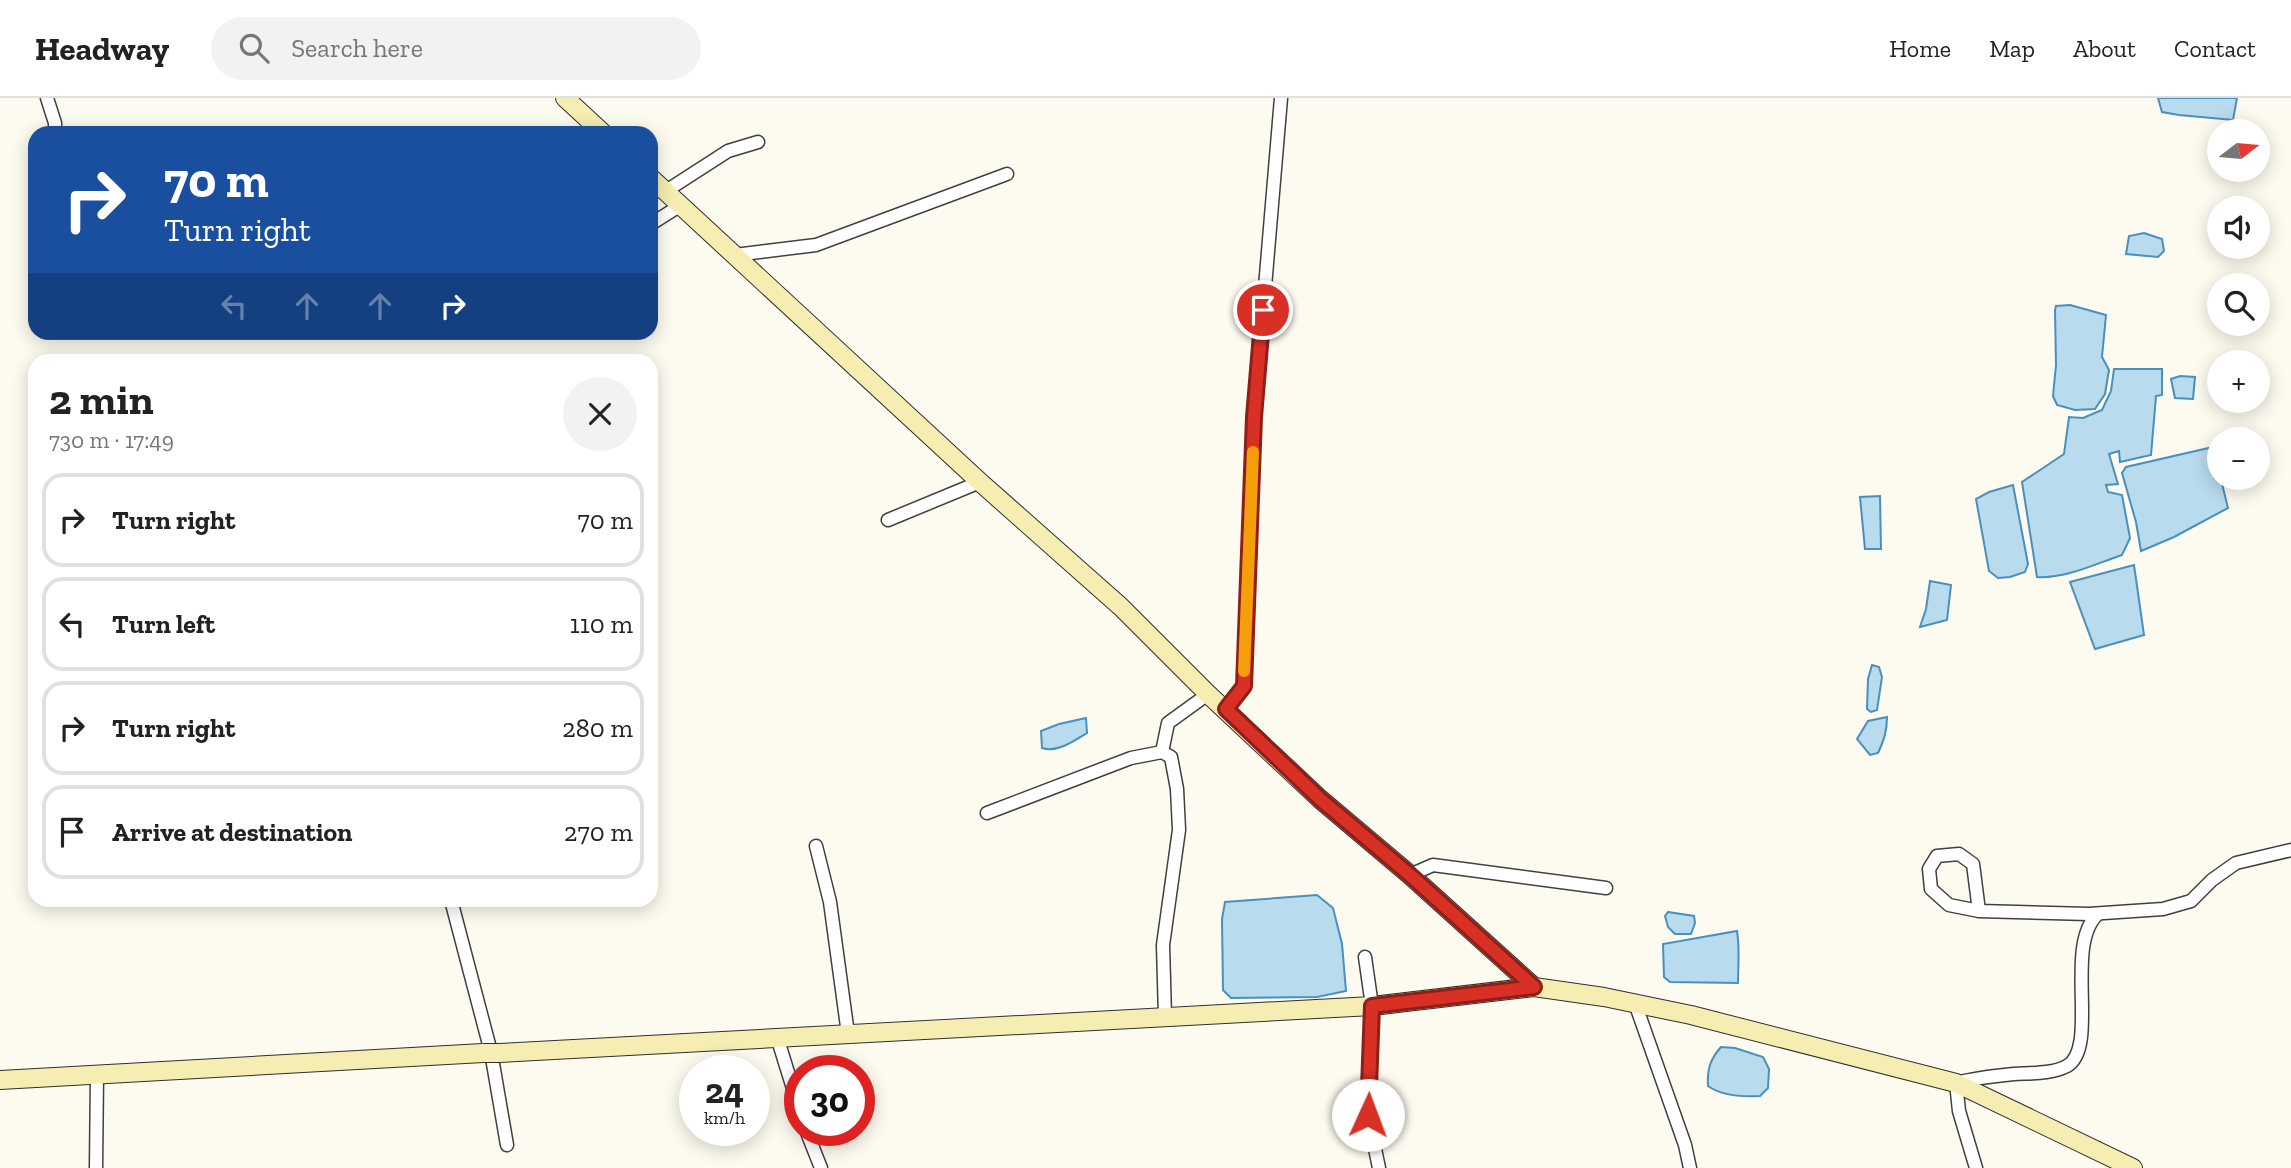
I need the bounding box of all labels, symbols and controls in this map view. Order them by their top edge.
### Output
search box [211,17,701,80]
text: Headway [35,29,169,68]
icon: search [235,29,273,67]
text: Search here [291,32,423,64]
text: Home [1889,34,1951,63]
text: Map [1989,34,2035,63]
text: About [2073,34,2136,63]
text: Contact [2174,34,2256,63]
north arrow [2207,119,2270,182]
map controls [2207,119,2270,490]
text: 70 m [164,151,269,210]
icon: right [49,154,140,245]
button: sound [2207,196,2270,259]
text: Turn right [164,211,311,249]
button: search [2207,273,2270,336]
pin [1233,280,1293,340]
icon: left [215,287,253,325]
icon: ahead [288,287,326,325]
icon: ahead [361,287,399,325]
icon: right [434,287,472,325]
icon: arrive [1244,291,1282,329]
button: + [2207,350,2270,413]
text: 2 min [49,374,154,425]
button: close [563,377,637,451]
text: 730 m · 17:49 [49,426,174,454]
button: − [2207,427,2270,490]
icon: right [53,501,91,539]
text: Turn right [112,504,235,536]
text: 70 m [577,504,633,536]
icon: left [53,605,91,643]
text: Turn left [112,608,215,640]
text: 110 m [570,608,633,640]
icon: right [53,709,91,747]
text: Turn right [112,712,235,744]
text: 280 m [562,712,633,744]
icon: arrive [53,813,91,851]
text: Arrive at destination [112,816,352,848]
text: 270 m [564,816,633,848]
speed limit sign: 30 [784,1055,875,1146]
text: 24 [705,1070,744,1112]
position arrow [1331,1078,1405,1152]
text: km/h [704,1107,745,1129]

